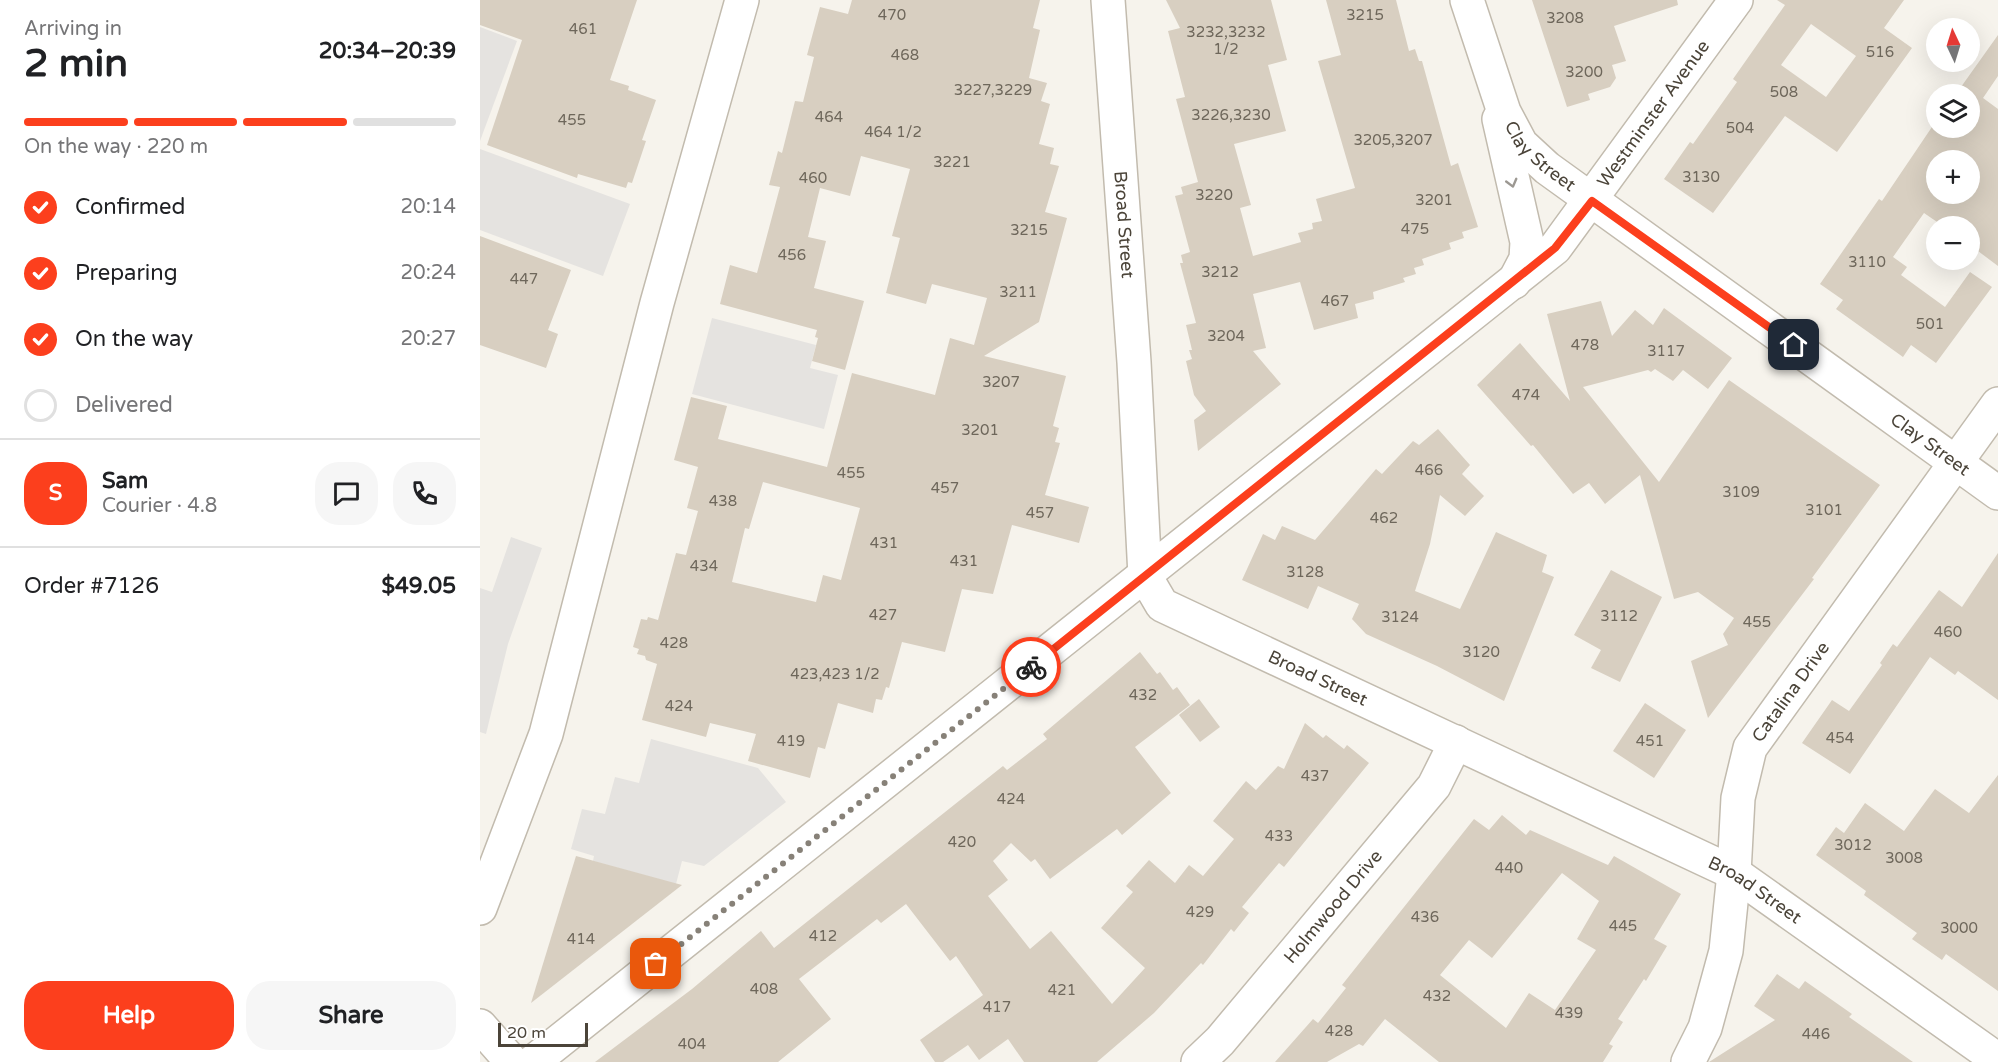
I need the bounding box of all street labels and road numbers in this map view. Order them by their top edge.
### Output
street label: Westminster Avenue [1592,36,1714,191]
street label: Clay Street [1500,117,1580,196]
street label: Broad Street [1109,170,1139,279]
street label: Clay Street [1886,408,1974,480]
street label: Catalina Drive [1747,637,1834,746]
street label: Broad Street [1265,645,1371,711]
street label: Holmwood Drive [1279,845,1387,968]
street label: Broad Street [1705,851,1806,928]

